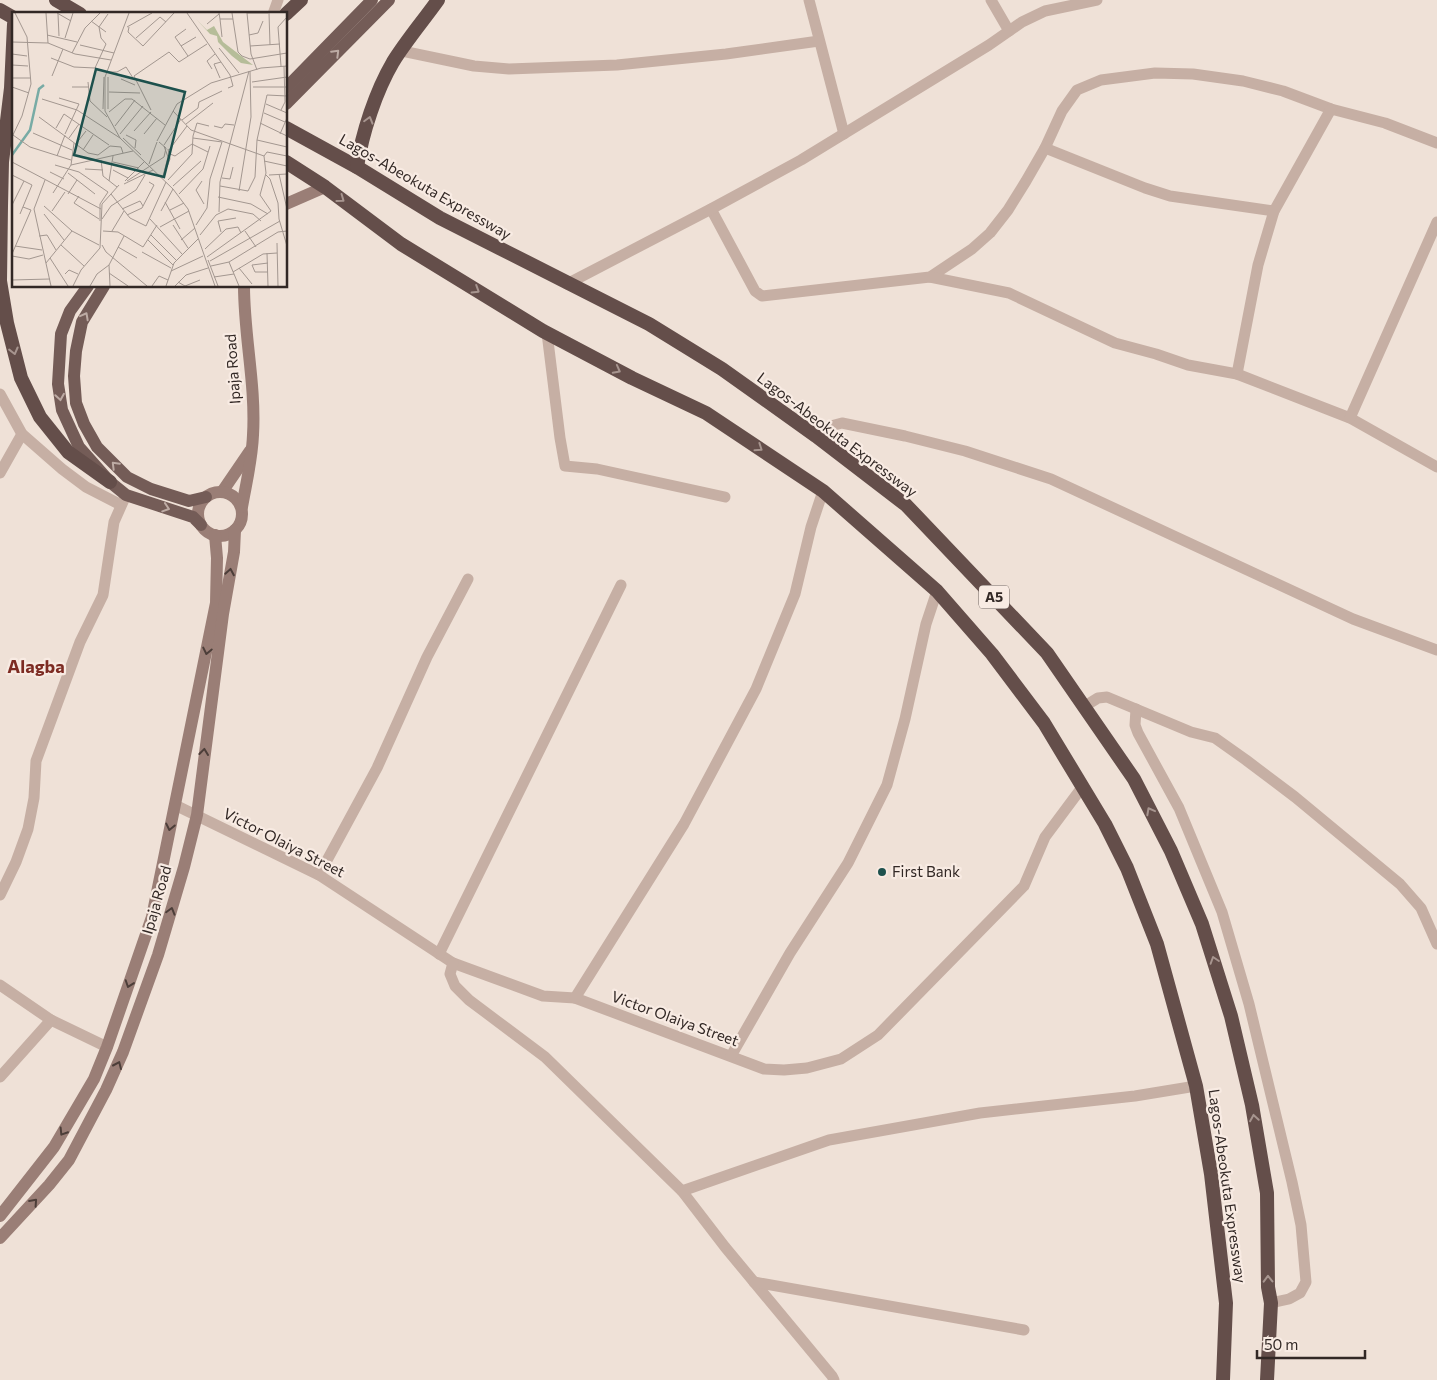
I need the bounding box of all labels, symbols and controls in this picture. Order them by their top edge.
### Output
inset map [12,12,288,288]
one-way arrow [331,50,340,59]
one-way arrow [364,116,374,124]
street label: Lagos-Abeokuta Expressway [336,129,515,243]
one-way arrow [335,194,344,202]
one-way arrow [470,283,479,293]
one-way arrow [79,313,89,322]
street label: Ipaja Road [221,333,243,405]
one-way arrow [8,346,19,355]
one-way arrow [611,364,620,374]
street label: Lagos-Abeokuta Expressway [754,368,921,500]
one-way arrow [55,393,65,402]
one-way arrow [753,442,763,451]
one-way arrow [111,462,120,471]
one-way arrow [161,502,169,512]
one-way arrow [225,568,235,577]
road number: A5 [979,586,1009,608]
one-way arrow [202,646,212,655]
district label: Alagba [7,655,65,677]
one-way arrow [198,748,209,756]
street label: Victor Olaiya Street [221,804,348,881]
one-way arrow [1146,807,1156,816]
one-way arrow [166,823,176,831]
place label: First Bank [892,862,960,880]
street label: Ipaja Road [138,863,174,936]
marker: First Bank [876,866,888,878]
one-way arrow [165,907,175,916]
one-way arrow [1209,957,1219,965]
one-way arrow [125,979,135,988]
street label: Victor Olaiya Street [609,987,741,1049]
one-way arrow [111,1061,122,1070]
street label: Lagos-Abeokuta Expressway [1205,1088,1251,1284]
one-way arrow [1250,1113,1260,1122]
one-way arrow [60,1126,70,1135]
one-way arrow [28,1199,37,1208]
one-way arrow [1263,1275,1273,1282]
scale bar [1257,1328,1364,1360]
text: 50 m [1264,1335,1298,1353]

